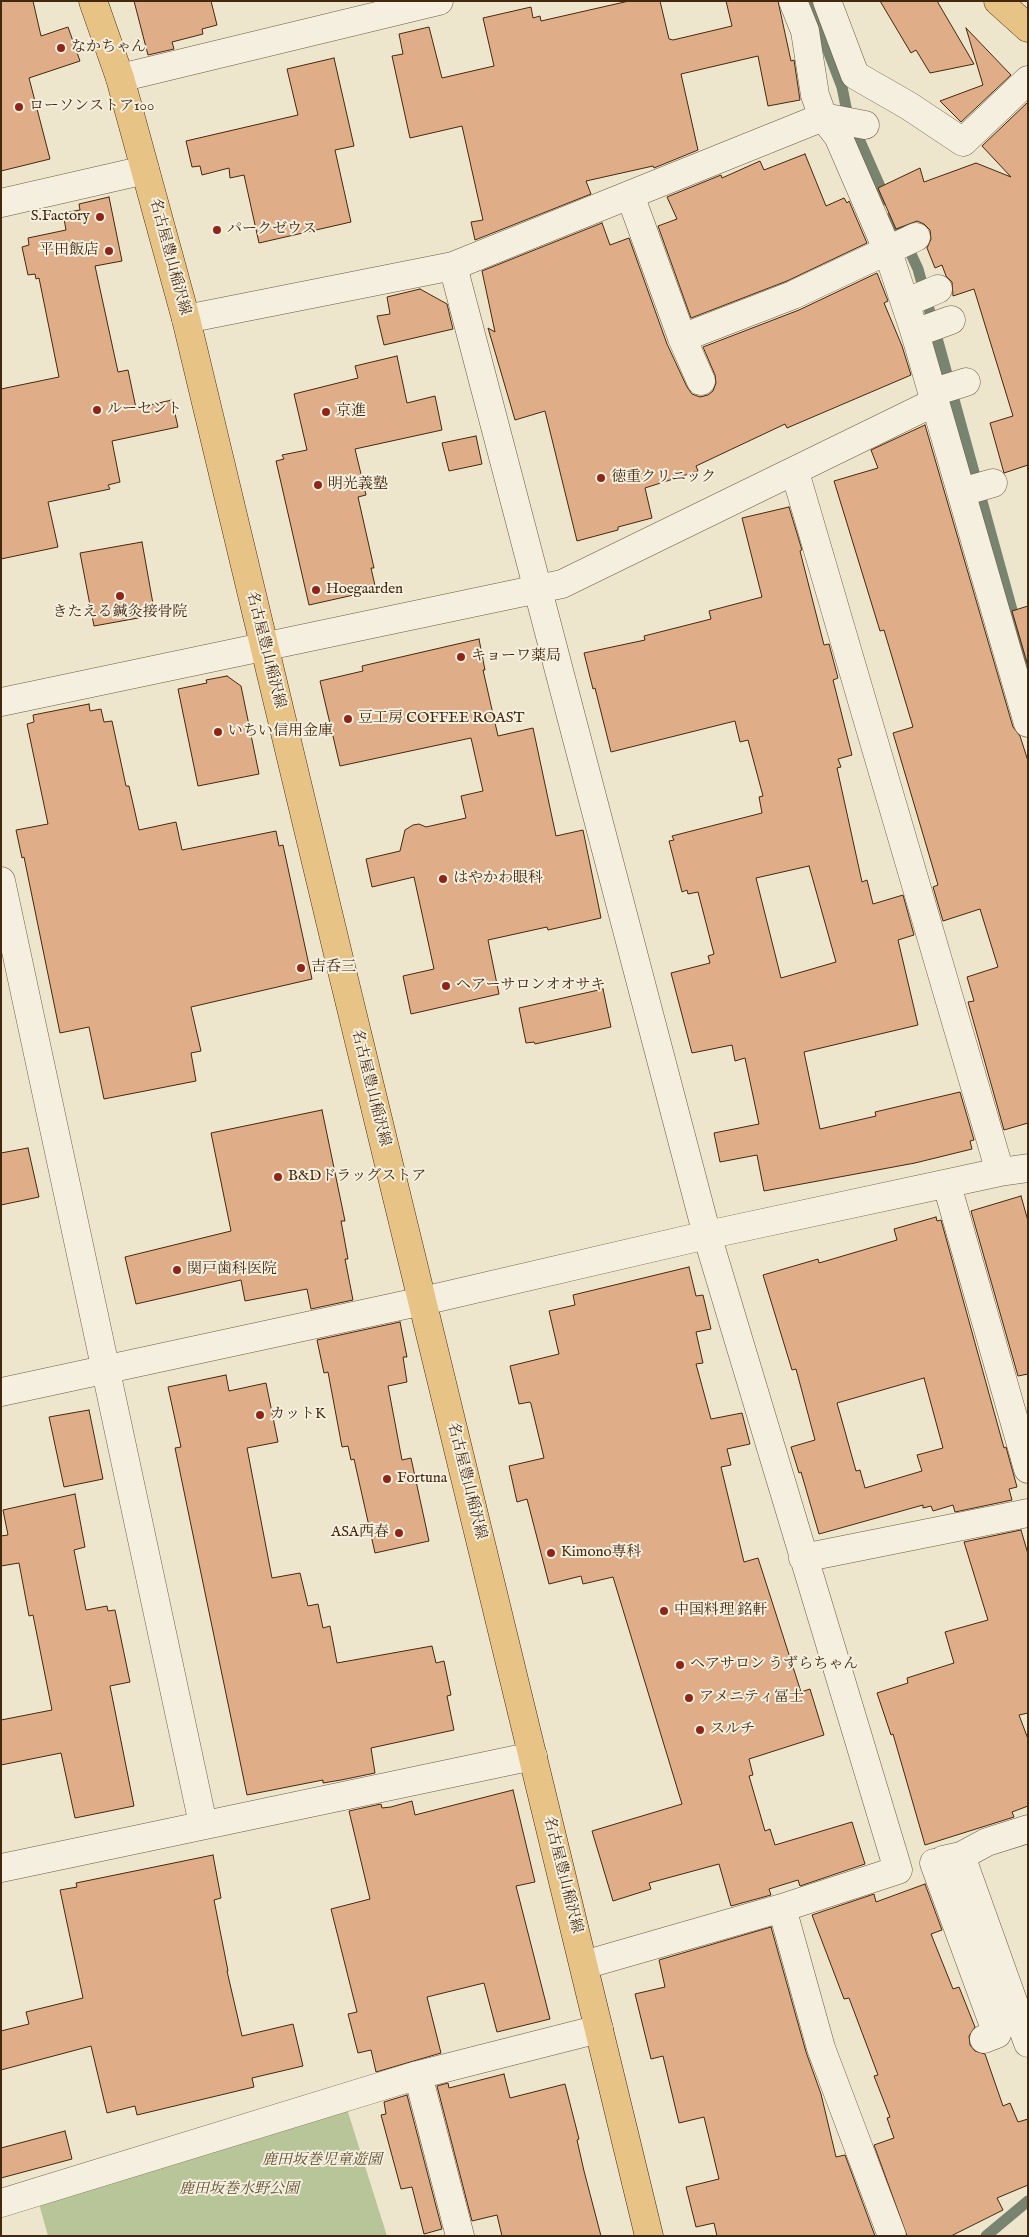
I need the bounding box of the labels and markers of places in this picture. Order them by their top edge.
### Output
place label: なかちゃん [71,39,146,57]
marker: なかちゃん [55,42,67,54]
place label: ローソンストア100 [29,98,154,116]
marker: ローソンストア100 [13,101,25,113]
place label: S.Factory [31,208,90,226]
marker: S.Factory [94,211,106,223]
place label: パークゼウス [227,221,317,239]
marker: パークゼウス [211,224,223,236]
place label: 平田飯店 [39,242,99,260]
marker: 平田飯店 [103,245,115,257]
place label: ルーセント [107,401,182,419]
place label: 京進 [336,403,366,421]
marker: ルーセント [91,404,103,416]
marker: 京進 [320,406,332,418]
place label: 徳重クリニック [611,469,716,487]
marker: 徳重クリニック [595,472,607,484]
place label: 明光義塾 [328,476,388,494]
marker: 明光義塾 [312,479,324,491]
place label: Hoegaarden [326,581,403,599]
marker: Hoegaarden [310,584,322,596]
marker: きたえる鍼灸接骨院 [114,590,126,602]
place label: きたえる鍼灸接骨院 [53,604,187,622]
place label: キョーワ薬局 [471,648,561,666]
marker: キョーワ薬局 [455,651,467,663]
place label: 豆工房 COFFEE ROAST [358,710,524,728]
marker: 豆工房 COFFEE ROAST [342,713,354,725]
place label: いちい信用金庫 [228,723,333,741]
marker: いちい信用金庫 [212,726,224,738]
place label: はやかわ眼科 [453,870,543,888]
marker: はやかわ眼科 [437,873,449,885]
place label: 吉呑三 [311,959,356,977]
marker: 吉呑三 [295,962,307,974]
place label: ヘアーサロンオオサキ [456,977,606,995]
marker: ヘアーサロンオオサキ [440,980,452,992]
place label: B&Dドラッグストア [288,1168,426,1186]
marker: B&Dドラッグストア [272,1171,284,1183]
place label: 関戸歯科医院 [187,1261,277,1279]
marker: 関戸歯科医院 [171,1264,183,1276]
place label: カットK [270,1406,326,1424]
marker: カットK [254,1409,266,1421]
place label: Fortuna [397,1470,447,1488]
marker: Fortuna [381,1473,393,1485]
place label: ASA西春 [331,1524,389,1542]
marker: ASA西春 [393,1527,405,1539]
place label: Kimono専科 [561,1544,642,1562]
marker: Kimono専科 [545,1547,557,1559]
place label: 中国料理 銘軒 [674,1602,767,1620]
marker: 中国料理 銘軒 [658,1605,670,1617]
place label: ヘアサロン うずらちゃん [690,1656,858,1674]
marker: ヘアサロン うずらちゃん [674,1659,686,1671]
place label: アメニティ冨士 [699,1689,804,1707]
marker: アメニティ冨士 [683,1692,695,1704]
place label: スルチ [710,1721,755,1739]
marker: スルチ [694,1724,706,1736]

